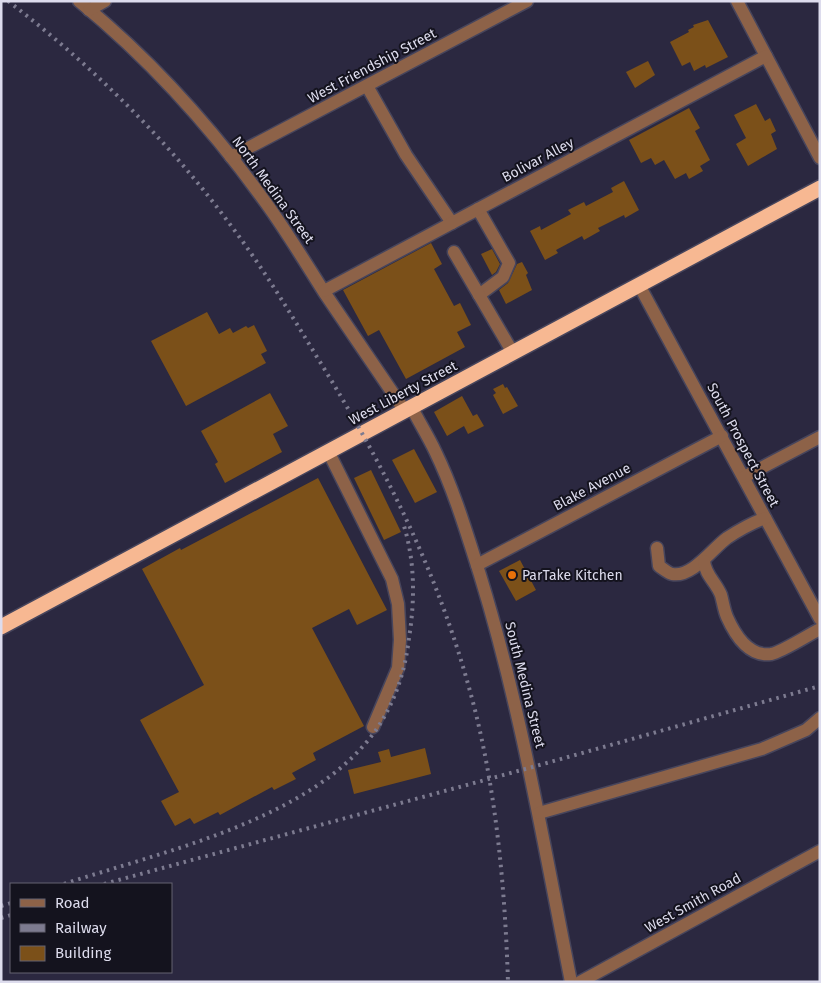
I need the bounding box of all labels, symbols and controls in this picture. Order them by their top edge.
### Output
street label: West Friendship Street [305,24,440,107]
street label: North Medina Street [228,133,318,248]
street label: Bolivar Alley [499,134,577,186]
street label: West Liberty Street [346,357,461,429]
street label: South Prospect Street [703,380,783,511]
street label: Blake Avenue [550,460,634,514]
place label: ParTake Kitchen [522,567,623,584]
marker: ParTake Kitchen [506,569,518,581]
street label: South Medina Street [501,620,549,751]
street label: West Smith Road [642,870,744,936]
legend [10,883,172,973]
text: Road [55,894,90,912]
text: Railway [55,919,107,937]
text: Building [55,944,111,962]

